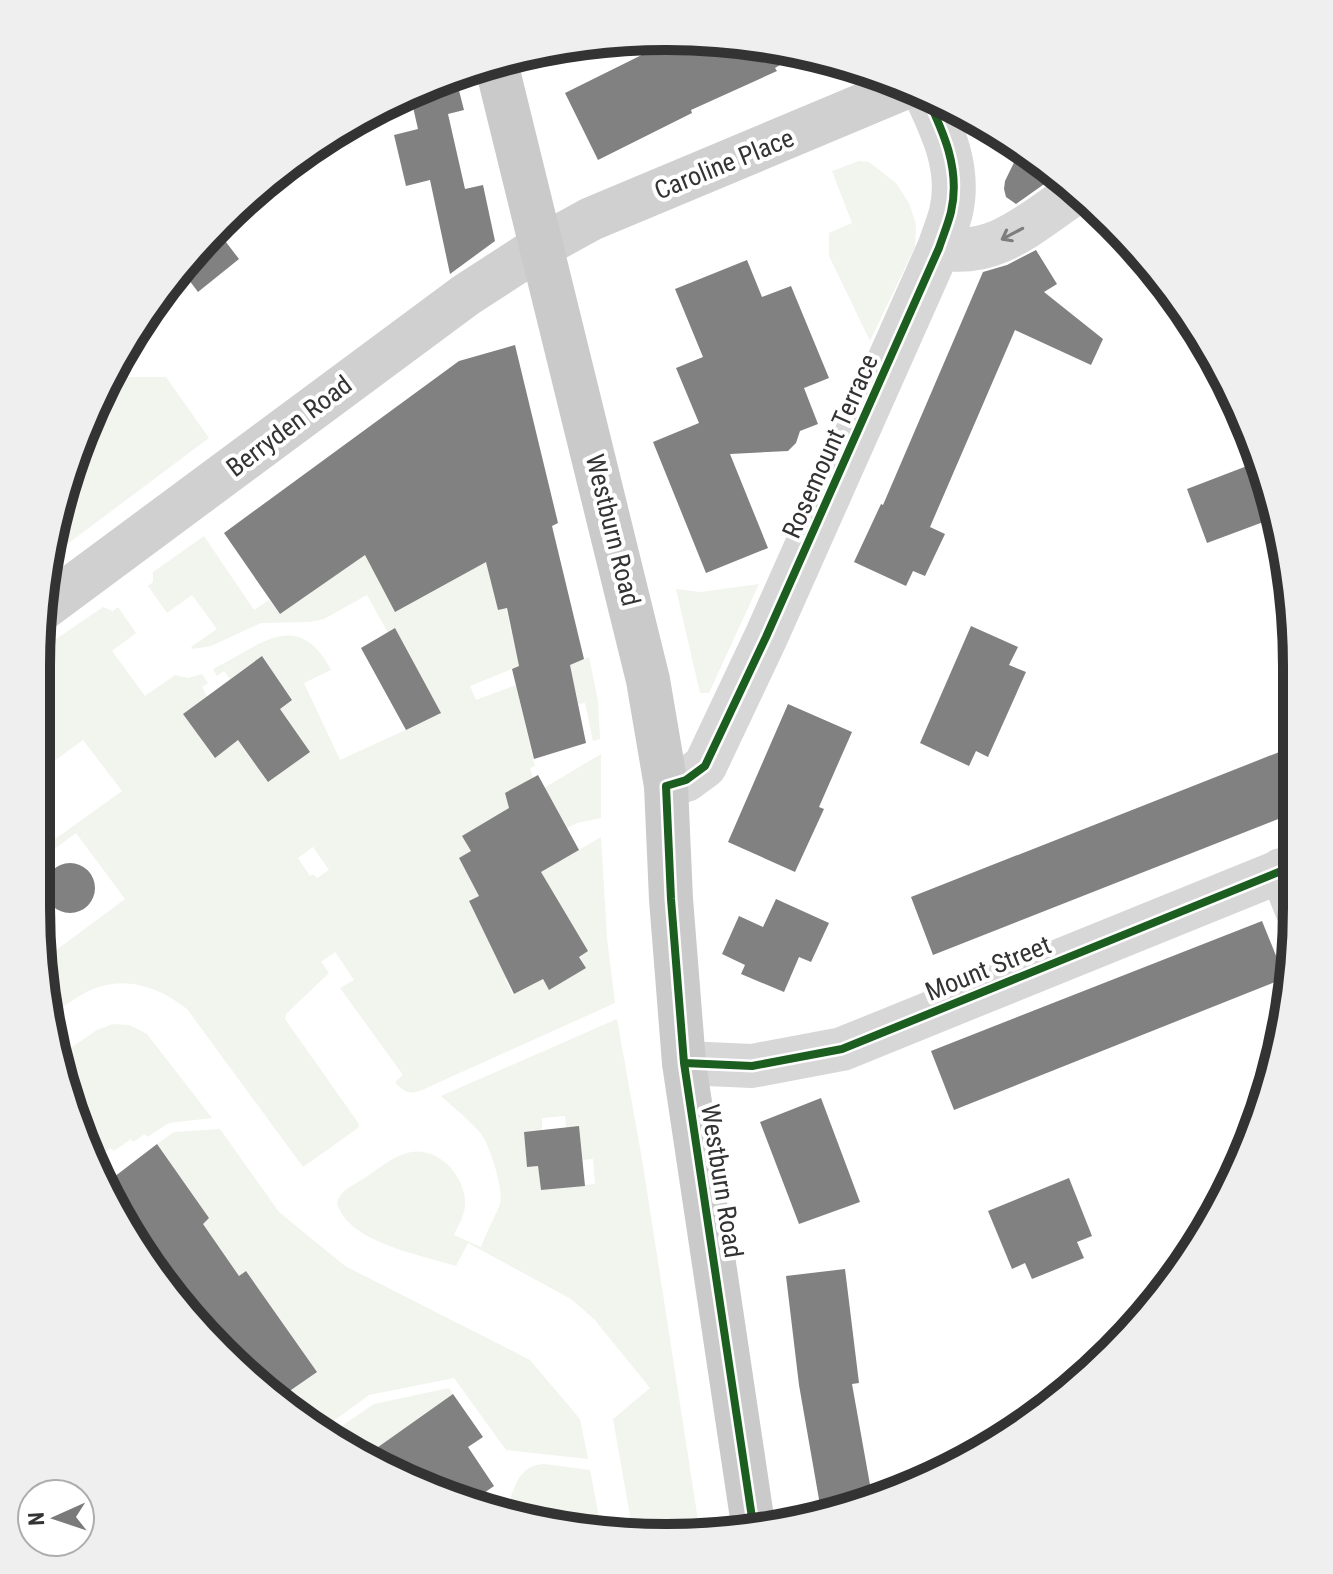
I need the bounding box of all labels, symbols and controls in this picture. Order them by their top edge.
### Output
street label: Caroline Place [650,122,798,206]
one-way arrow [1001,226,1025,242]
street label: Rosemount Terrace [776,349,884,543]
street label: Berryden Road [220,369,358,483]
street label: Westburn Road [580,451,646,609]
street label: Mount Street [921,929,1055,1007]
street label: Westburn Road [695,1102,749,1260]
north arrow [16,1478,96,1558]
text: N [24,1512,49,1526]

